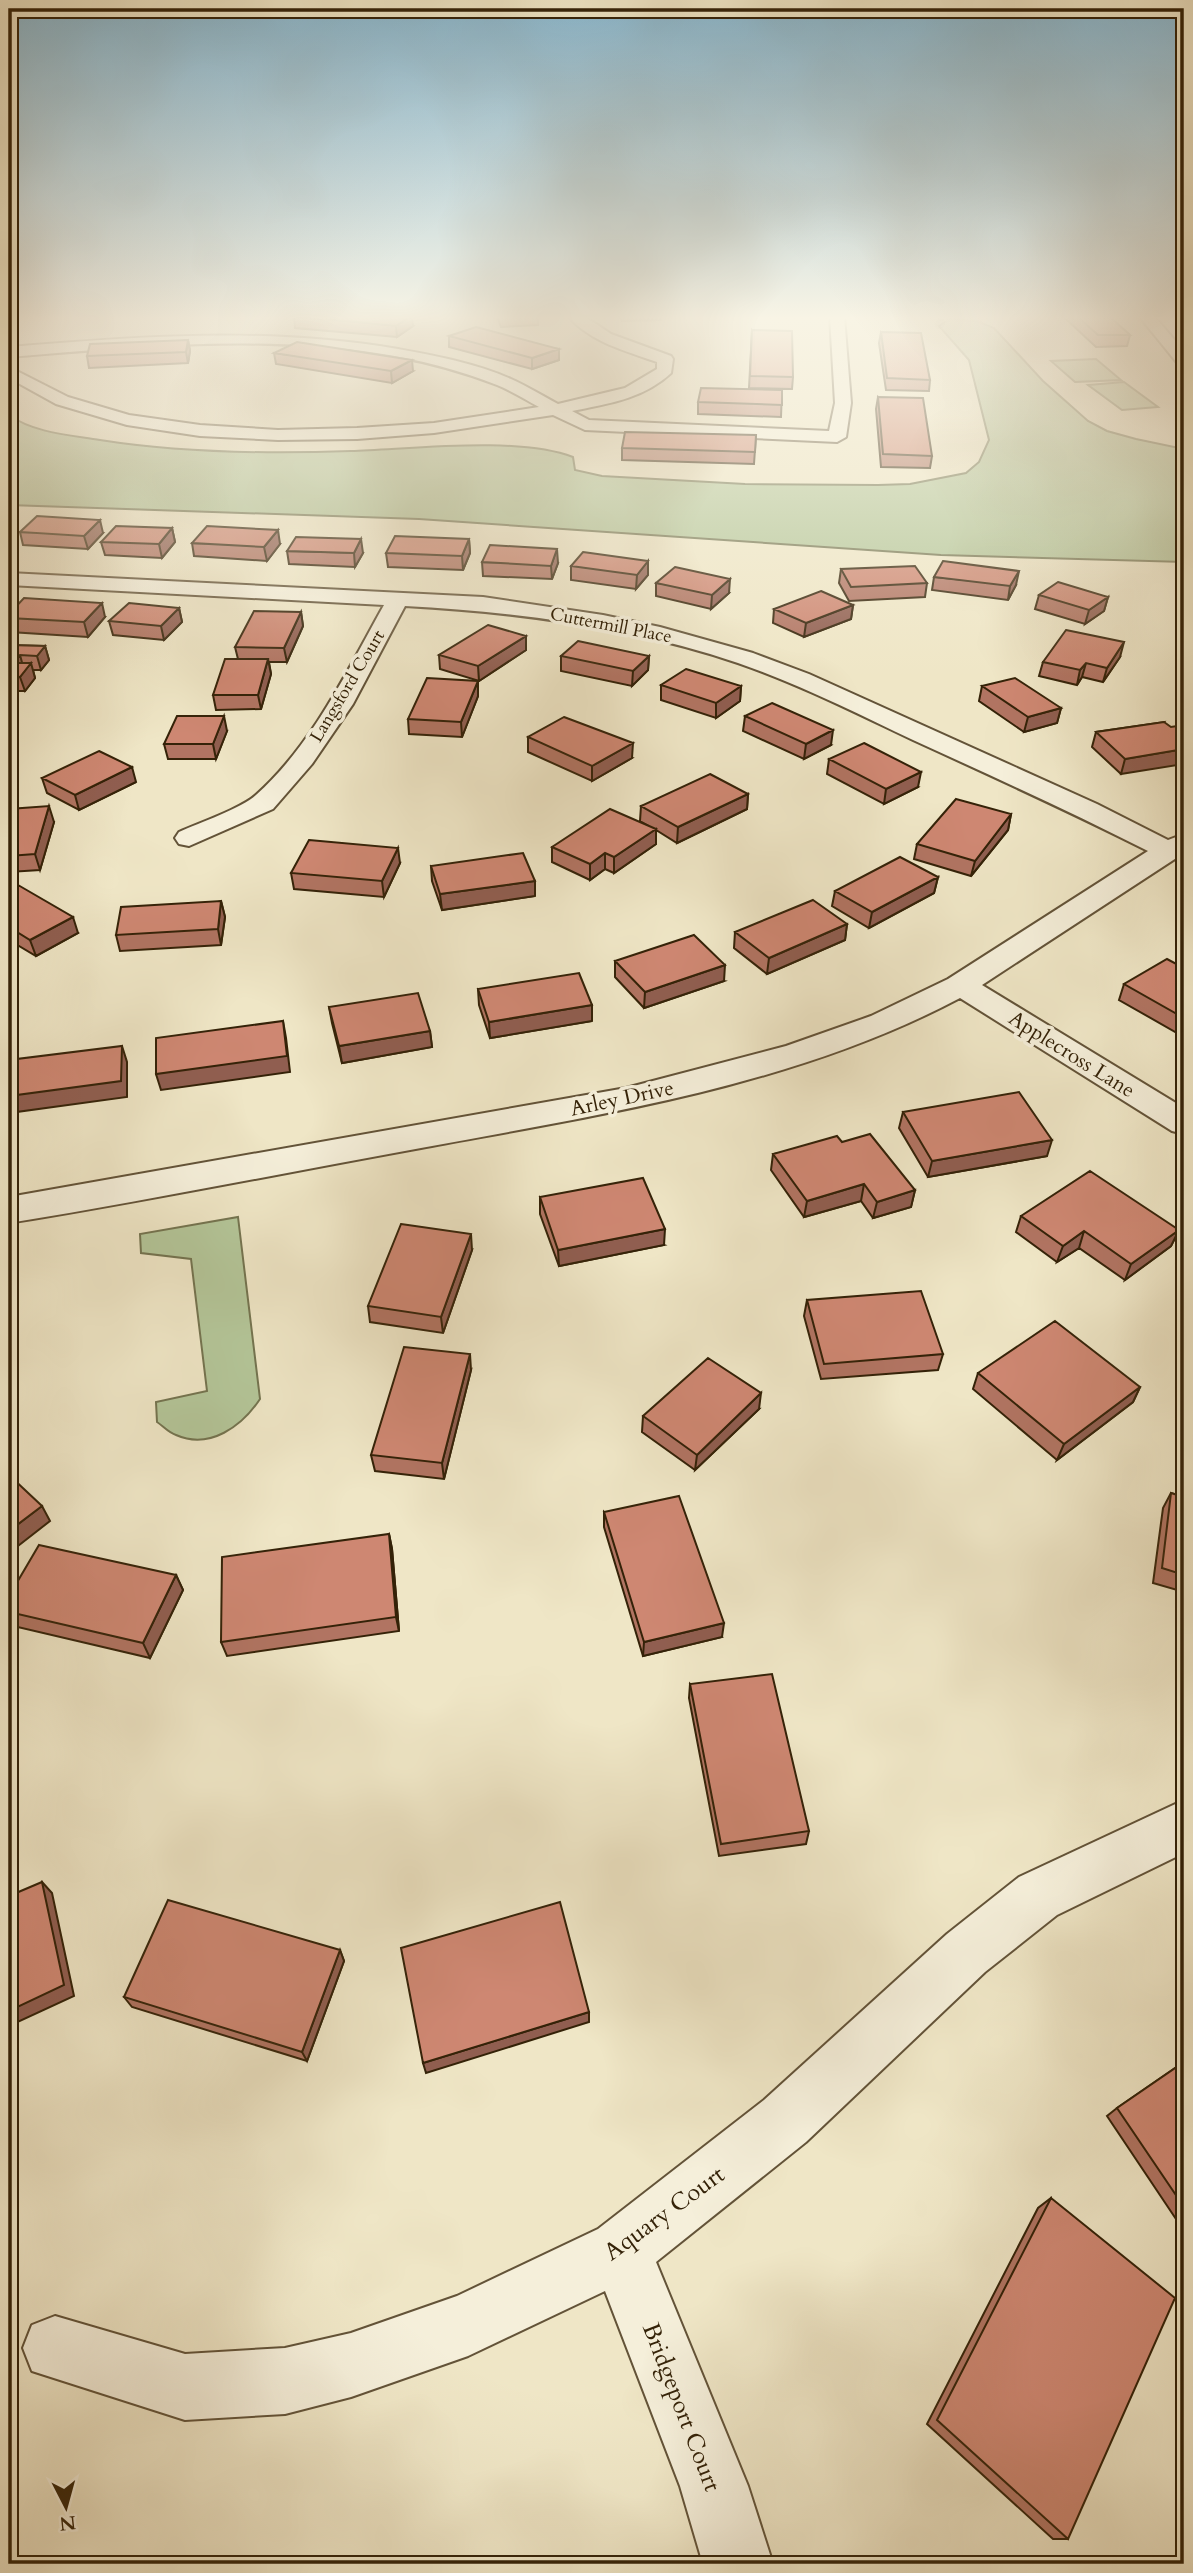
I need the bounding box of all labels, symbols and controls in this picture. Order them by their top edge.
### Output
street label: Cuttermill Place [548,601,674,650]
street label: Langsford Court [304,625,391,747]
street label: Applecross Lane [1003,1004,1140,1105]
street label: Arley Drive [568,1073,676,1124]
street label: Aquary Court [597,2158,732,2269]
street label: Bridgeport Court [634,2318,729,2497]
north arrow [32,2472,102,2542]
text: N [58,2509,77,2537]

